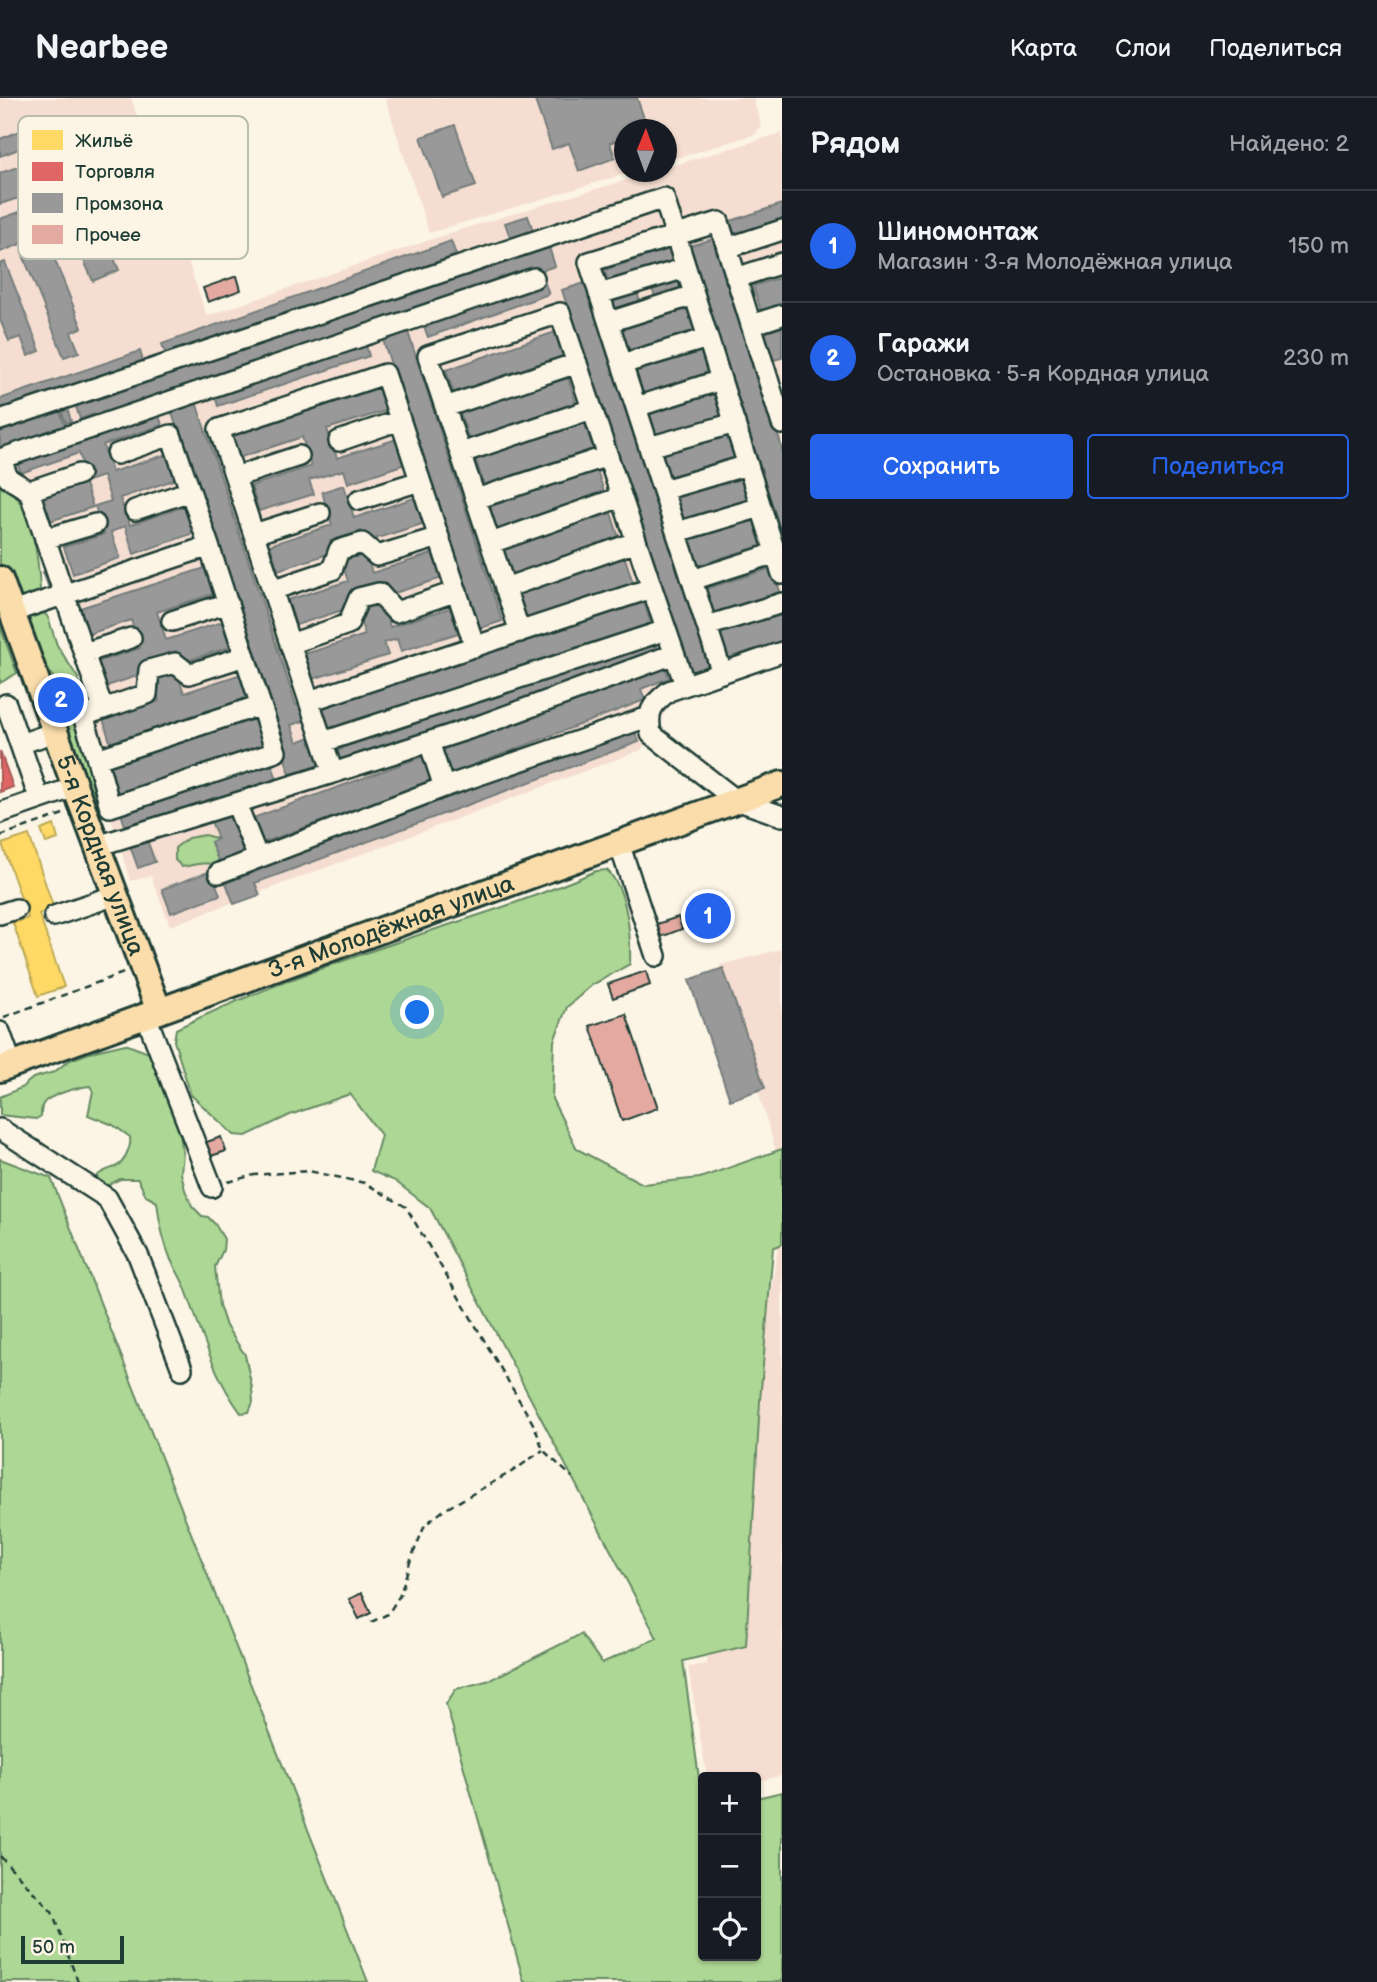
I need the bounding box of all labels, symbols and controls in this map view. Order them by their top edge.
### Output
text: Nearbee [35,28,168,68]
text: Карта [1010,34,1077,63]
text: Слои [1115,34,1171,63]
text: Поделиться [1209,34,1342,63]
legend [18,116,248,259]
north arrow [614,119,677,182]
text: Рядом [810,126,900,162]
text: Жильё [75,130,133,153]
text: Найдено: 2 [1229,130,1349,158]
text: Торговля [75,161,155,184]
text: Промзона [75,193,163,216]
text: Шиномонтаж [877,217,1038,248]
text: Прочее [75,224,141,247]
text: 1 [828,232,838,260]
text: 150 m [1288,232,1349,260]
text: Магазин · 3-я Молодёжная улица [877,248,1233,276]
text: Гаражи [877,329,970,360]
text: 2 [826,344,840,372]
text: 230 m [1283,344,1349,372]
text: Остановка · 5-я Кордная улица [877,360,1209,388]
button: Сохранить [810,434,1073,499]
button: Поделиться [1087,434,1349,499]
pin: 2 [38,674,84,726]
street label: 5-я Кордная улица [50,751,151,960]
street label: 3-я Молодёжная улица [264,868,518,985]
pin: 1 [685,890,731,942]
your location [400,995,434,1029]
map controls [698,1772,761,1961]
button: + [698,1772,761,1835]
button: − [698,1835,761,1898]
button: locate [698,1898,761,1961]
scale bar [21,1933,124,1965]
text: 50 m [32,1936,75,1959]

